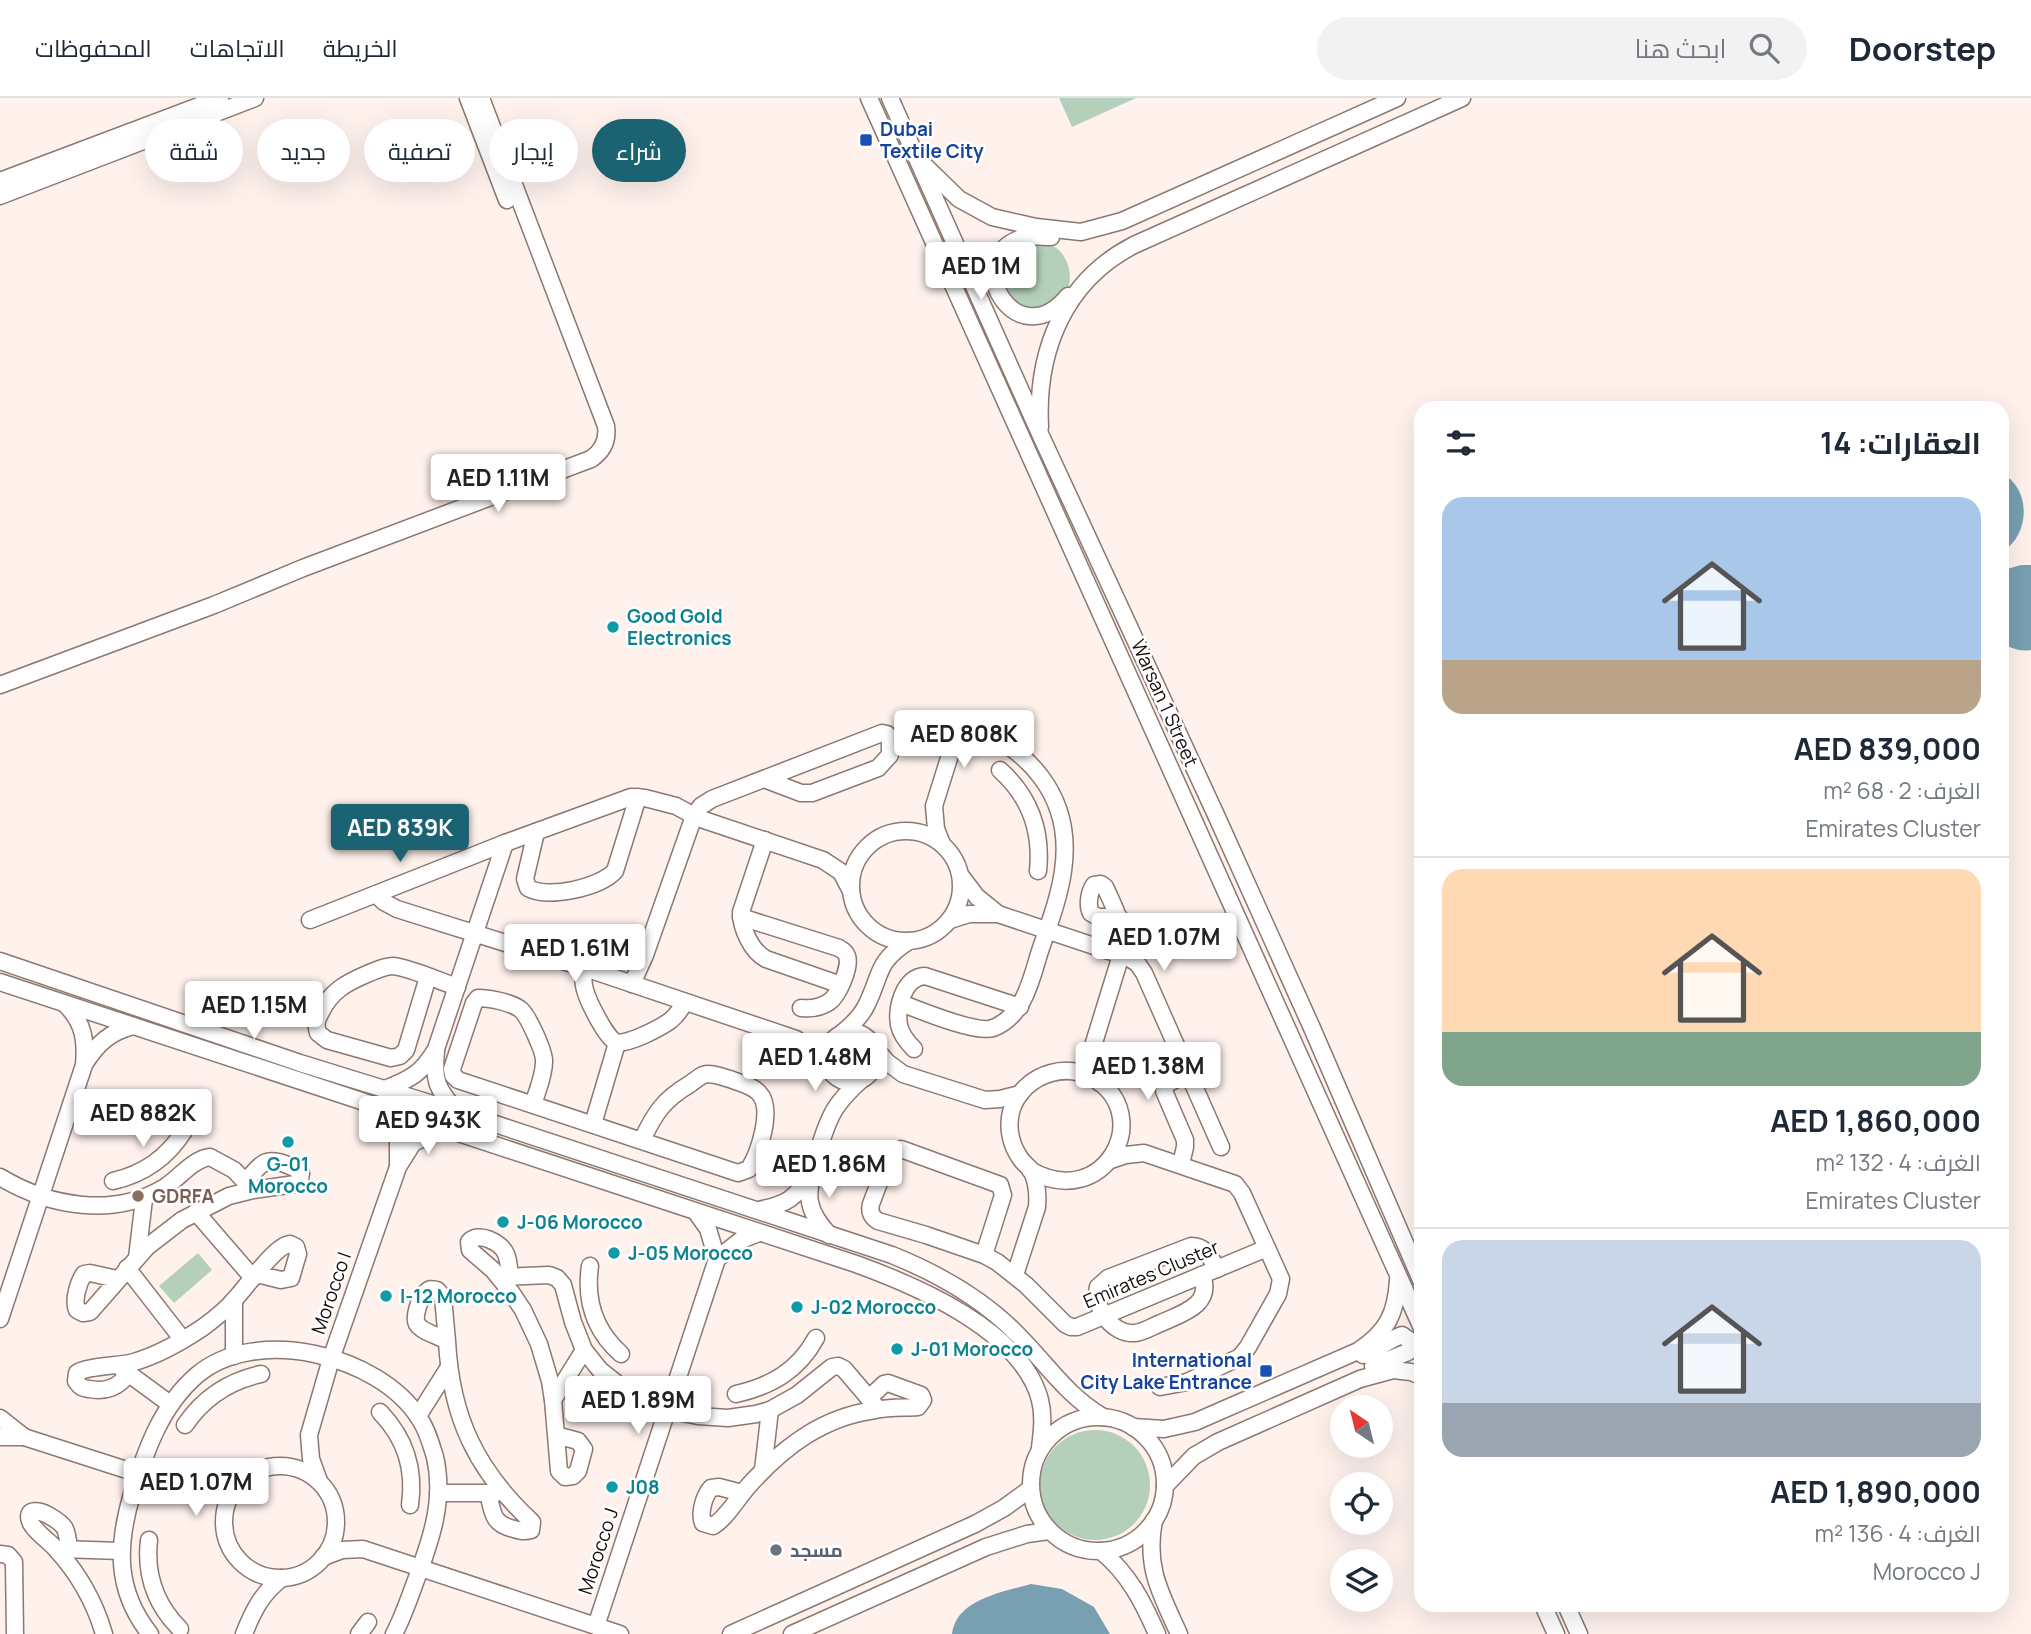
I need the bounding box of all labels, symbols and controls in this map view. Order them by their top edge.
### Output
search box [1317,17,1807,80]
text: Doorstep [1849,26,1996,71]
icon: search [1745,29,1783,67]
text: ابحث هنا [1635,30,1727,66]
text: المحفوظات [35,31,152,64]
text: الاتجاهات [190,31,285,64]
text: الخريطة [323,31,398,64]
place label: Dubai Textile City [880,116,984,164]
chip: شقة [145,119,243,182]
chip: جديد [257,119,350,182]
chip: تصفية [364,119,475,182]
chip: إيجار [489,119,578,182]
chip: شراء [592,119,686,182]
marker: Dubai Textile City [858,132,874,148]
pin: AED 1M [924,242,1038,302]
text: AED 1M [941,249,1021,281]
text: العقارات: 14 [1820,422,1981,463]
icon: filters [1442,424,1480,462]
pin: AED 1.11M [418,454,578,514]
text: AED 1.11M [447,461,549,493]
icon: home [1649,543,1775,669]
place label: Good Gold Electronics [627,603,732,651]
marker: Good Gold Electronics [605,619,621,635]
street label: Warsan 1 Street [1125,635,1205,771]
pin: AED 808K [892,710,1036,770]
text: AED 808K [910,717,1018,749]
text: AED 839,000 [1794,728,1981,769]
text: الغرف: 2 · 68 m² [1823,774,1981,806]
pin: AED 839K [328,804,472,864]
text: AED 839K [347,811,453,843]
text: Emirates Cluster [1805,812,1981,844]
pin: AED 1.07M [1084,914,1244,973]
icon: home [1649,915,1775,1041]
text: AED 1.07M [1108,920,1220,952]
pin: AED 1.61M [495,924,655,984]
text: AED 1.61M [520,931,630,963]
pin: AED 1.15M [174,982,334,1041]
text: AED 1.15M [201,988,307,1020]
pin: AED 1.48M [735,1034,895,1093]
text: AED 1.48M [758,1040,872,1072]
pin: AED 1.38M [1068,1042,1228,1102]
text: AED 1.38M [1092,1049,1204,1081]
pin: AED 882K [71,1090,215,1149]
text: AED 882K [90,1096,196,1128]
pin: AED 943K [356,1096,500,1156]
text: AED 1,860,000 [1770,1100,1981,1141]
text: AED 943K [375,1103,481,1135]
marker: G-01 Morocco [280,1134,296,1150]
pin: AED 1.86M [749,1140,909,1200]
text: الغرف: 4 · 132 m² [1816,1146,1981,1178]
text: AED 1.86M [772,1147,886,1179]
place label: G-01 Morocco [248,1151,328,1199]
place label: GDRFA [152,1183,215,1209]
text: Emirates Cluster [1805,1184,1981,1216]
marker: GDRFA [130,1188,146,1204]
place label: J-06 Morocco [517,1209,643,1235]
marker: J-06 Morocco [495,1214,511,1230]
street label: Emirates Cluster [1079,1234,1223,1314]
place label: J-05 Morocco [628,1240,753,1266]
marker: J-05 Morocco [606,1245,622,1261]
street label: Morocco I [305,1249,357,1337]
place label: I-12 Morocco [400,1283,517,1309]
icon: home [1649,1286,1775,1412]
marker: I-12 Morocco [378,1288,394,1304]
place label: J-02 Morocco [811,1294,936,1320]
marker: J-02 Morocco [789,1299,805,1315]
place label: J-01 Morocco [911,1336,1033,1362]
marker: J-01 Morocco [889,1341,905,1357]
place label: International City Lake Entrance [1081,1347,1252,1395]
marker: International City Lake Entrance [1258,1363,1274,1379]
pin: AED 1.89M [558,1376,718,1436]
text: AED 1.89M [581,1383,695,1415]
north arrow [1330,1395,1393,1458]
map controls [1330,1395,1393,1612]
pin: AED 1.07M [116,1458,276,1518]
text: AED 1.07M [140,1465,252,1497]
text: AED 1,890,000 [1770,1471,1981,1512]
button: locate [1330,1472,1393,1535]
place label: J08 [626,1474,660,1500]
marker: J08 [604,1479,620,1495]
street label: Morocco J [572,1504,624,1598]
text: الغرف: 4 · 136 m² [1814,1517,1981,1549]
place label: مسجد [790,1537,843,1563]
marker: مسجد [768,1542,784,1558]
button: layers [1330,1549,1393,1612]
text: Morocco J [1873,1555,1981,1587]

